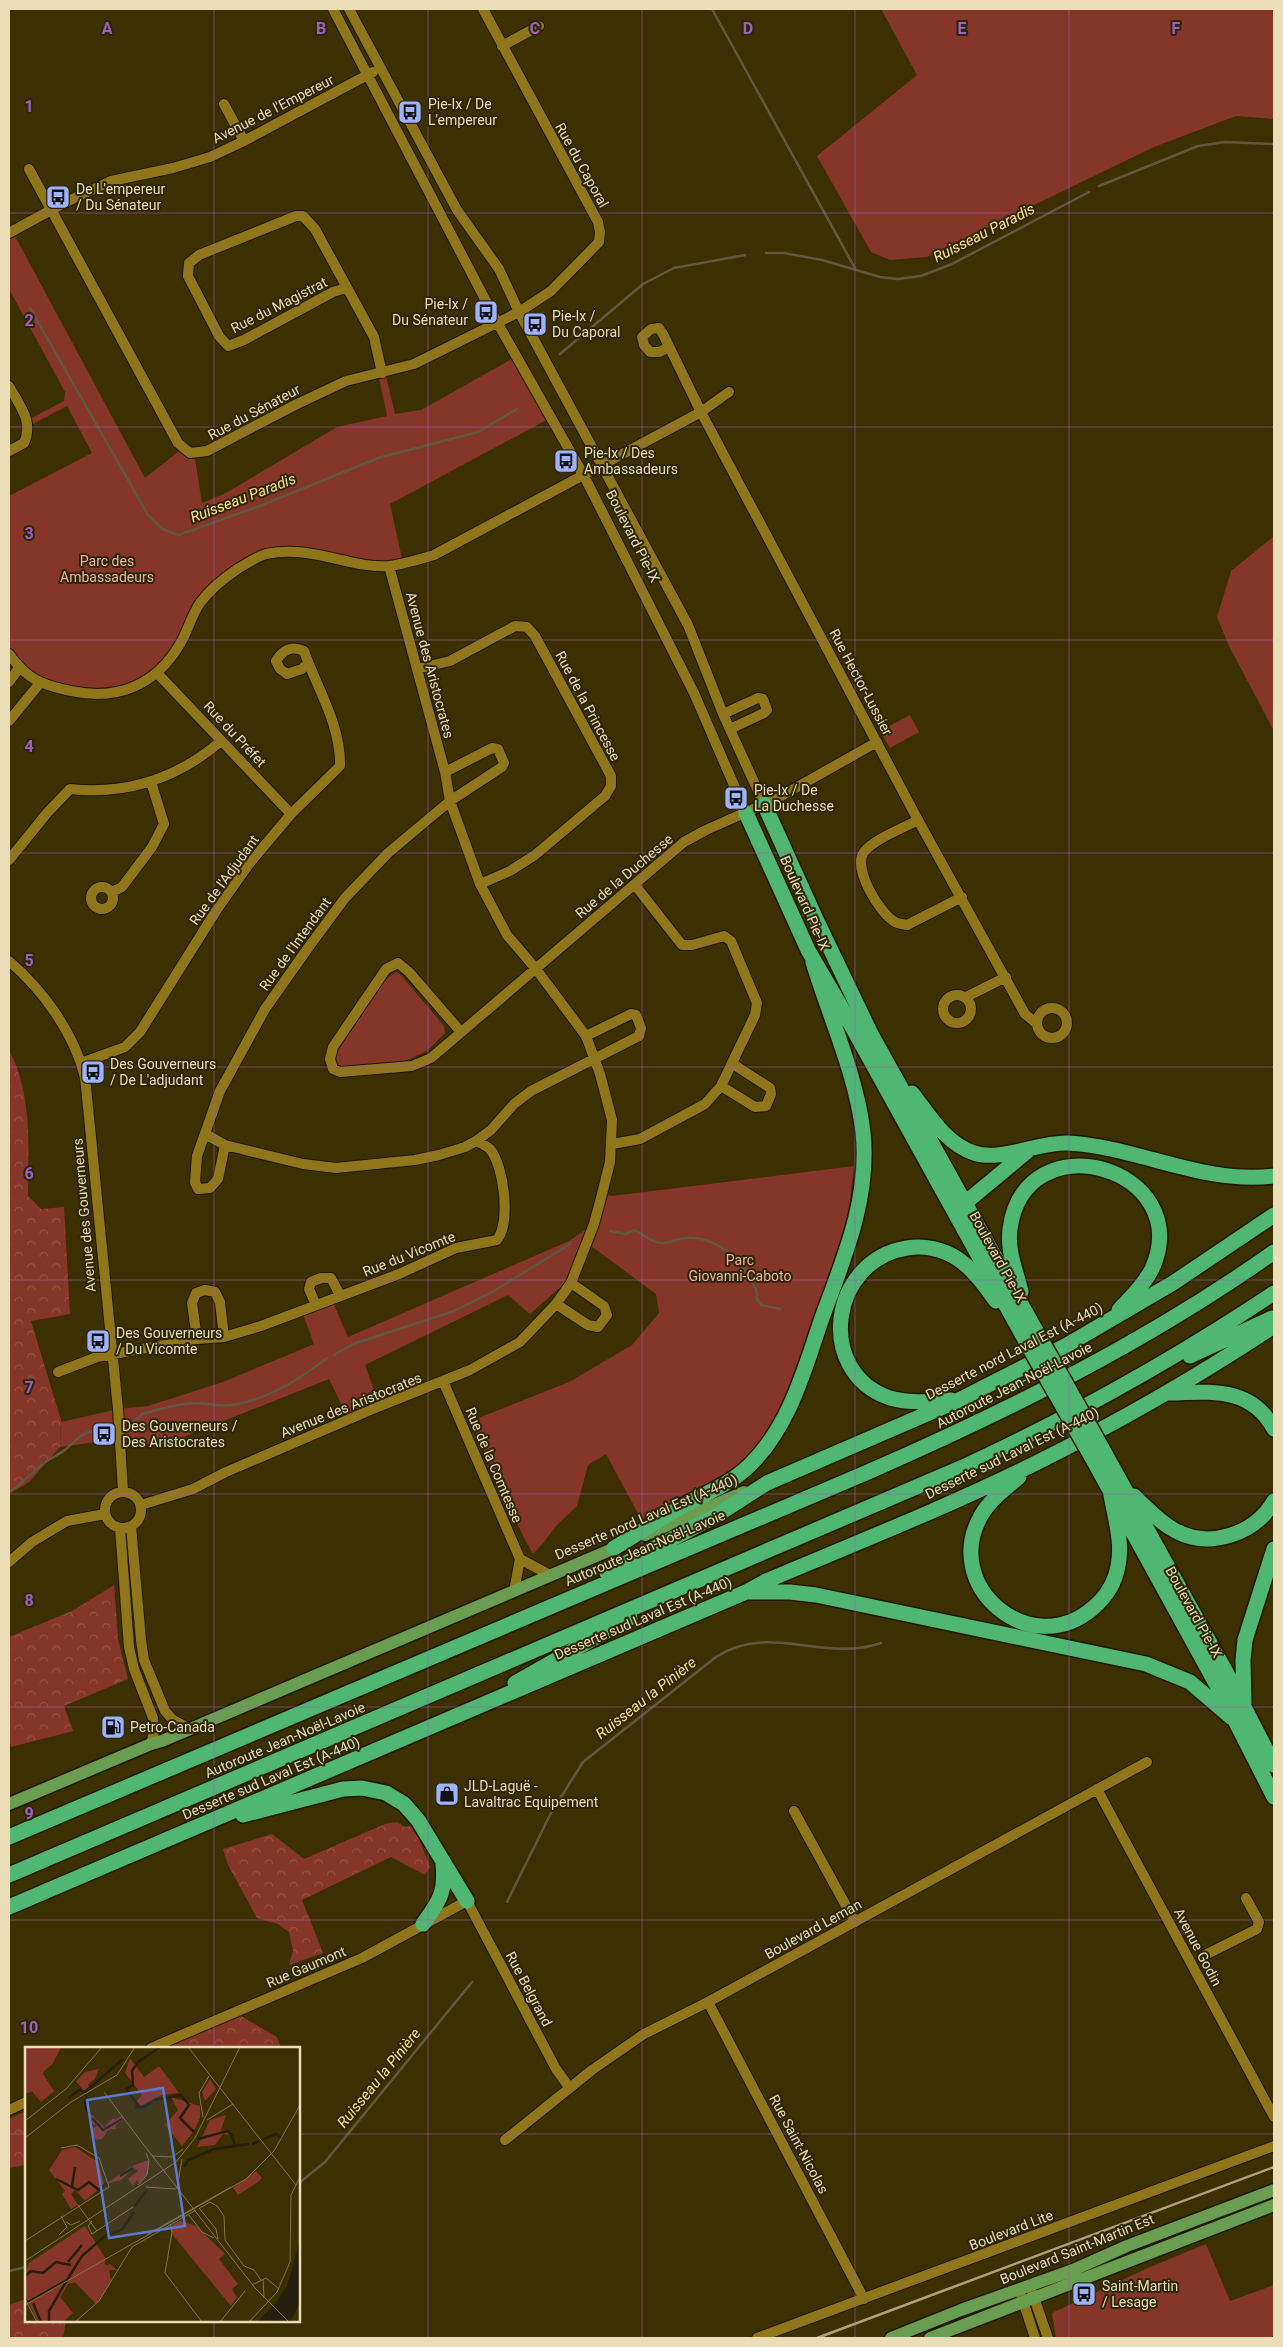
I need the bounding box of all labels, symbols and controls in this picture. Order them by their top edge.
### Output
text: A [102,19,113,38]
text: B [316,19,326,38]
text: C [530,19,540,38]
text: D [743,19,753,38]
text: E [958,19,967,38]
text: F [1172,19,1181,38]
street label: Avenue de l'Empereur [210,71,337,147]
place label: Pie-Ix / De L'empereur [428,96,497,128]
text: 1 [24,97,34,116]
bus stop icon: Pie-Ix / De L'empereur [397,99,423,125]
street label: Rue du Caporal [552,120,612,210]
place label: De L'empereur / Du Sénateur [76,181,165,213]
bus stop icon: De L'empereur / Du Sénateur [45,184,71,210]
water label: Ruisseau Paradis [930,200,1038,266]
street label: Rue du Magistrat [228,274,330,336]
place label: Pie-Ix / Du Sénateur [392,296,468,328]
bus stop icon: Pie-Ix / Du Sénateur [473,299,499,325]
place label: Pie-Ix / Du Caporal [552,308,620,340]
text: 2 [24,311,34,330]
bus stop icon: Pie-Ix / Du Caporal [522,311,548,337]
street label: Rue du Sénateur [205,381,303,443]
place label: Pie-Ix / Des Ambassadeurs [584,445,678,477]
bus stop icon: Pie-Ix / Des Ambassadeurs [553,448,579,474]
water label: Ruisseau Paradis [188,470,298,526]
street label: Boulevard Pie-IX [603,487,663,585]
text: 3 [24,524,34,543]
park label: Parc des Ambassadeurs [60,553,154,585]
street label: Avenue des Aristocrates [403,590,457,740]
street label: Rue Hector-Lussier [826,626,896,738]
street label: Rue de la Princesse [552,648,624,764]
street label: Rue du Préfet [201,698,270,770]
text: 4 [24,737,34,756]
place label: Pie-Ix / De La Duchesse [754,782,834,814]
bus stop icon: Pie-Ix / De La Duchesse [723,785,749,811]
street label: Rue de la Duchesse [572,831,676,921]
street label: Rue de l'Adjudant [186,832,262,928]
street label: Boulevard Pie-IX [777,853,833,953]
street label: Rue de l'Intendant [256,894,334,994]
text: 5 [24,951,34,970]
place label: Des Gouverneurs / De L'adjudant [110,1056,216,1088]
bus stop icon: Des Gouverneurs / De L'adjudant [80,1059,106,1085]
street label: Avenue des Gouverneurs [69,1137,99,1293]
text: 6 [24,1164,34,1183]
street label: Boulevard Pie-IX [966,1209,1030,1306]
street label: Rue du Vicomte [360,1228,458,1280]
park label: Parc Giovanni-Caboto [689,1252,791,1284]
street label: Desserte nord Laval Est (A-440) [923,1299,1106,1404]
place label: Des Gouverneurs / Du Vicomte [116,1325,222,1357]
bus stop icon: Des Gouverneurs / Du Vicomte [85,1328,111,1354]
street label: Autoroute Jean-Noël-Lavoie [933,1339,1095,1431]
street label: Avenue des Aristocrates [278,1369,424,1441]
text: 7 [24,1378,34,1397]
street label: Desserte sud Laval Est (A-440) [923,1404,1102,1503]
street label: Rue de la Comtesse [462,1405,526,1525]
place label: Des Gouverneurs / Des Aristocrates [122,1418,238,1450]
bus stop icon: Des Gouverneurs / Des Aristocrates [91,1421,117,1447]
street label: Desserte nord Laval Est (A-440) [552,1471,740,1564]
street label: Autoroute Jean-Noël-Lavoie [562,1507,728,1589]
street label: Boulevard Pie-IX [1162,1564,1226,1661]
street label: Desserte sud Laval Est (A-440) [552,1573,734,1664]
text: 8 [24,1591,34,1610]
water label: Ruisseau la Pinière [592,1653,700,1743]
street label: Autoroute Jean-Noël-Lavoie [202,1699,368,1781]
fuel station icon: Petro-Canada [100,1714,126,1740]
place label: Petro-Canada [130,1719,215,1735]
street label: Desserte sud Laval Est (A-440) [180,1733,362,1824]
place label: JLD-Laguë - Lavaltrac Equipement [464,1778,599,1810]
shop icon: JLD-Laguë - Lavaltrac Equipement [434,1781,460,1807]
text: 9 [24,1804,34,1823]
street label: Boulevard Leman [762,1896,864,1962]
street label: Avenue Godin [1171,1905,1225,1989]
street label: Rue Gaumont [264,1943,348,1991]
street label: Rue Belgrand [503,1949,555,2029]
text: 10 [20,2018,38,2037]
water label: Ruisseau la Pinière [333,2025,425,2131]
inset map [25,2047,300,2322]
street label: Rue Saint-Nicolas [766,2092,832,2196]
street label: Boulevard Lite [967,2207,1055,2253]
street label: Boulevard Saint-Martin Est [998,2211,1157,2287]
place label: Saint-Martin / Lesage [1102,2278,1178,2310]
bus stop icon: Saint-Martin / Lesage [1071,2281,1097,2307]

